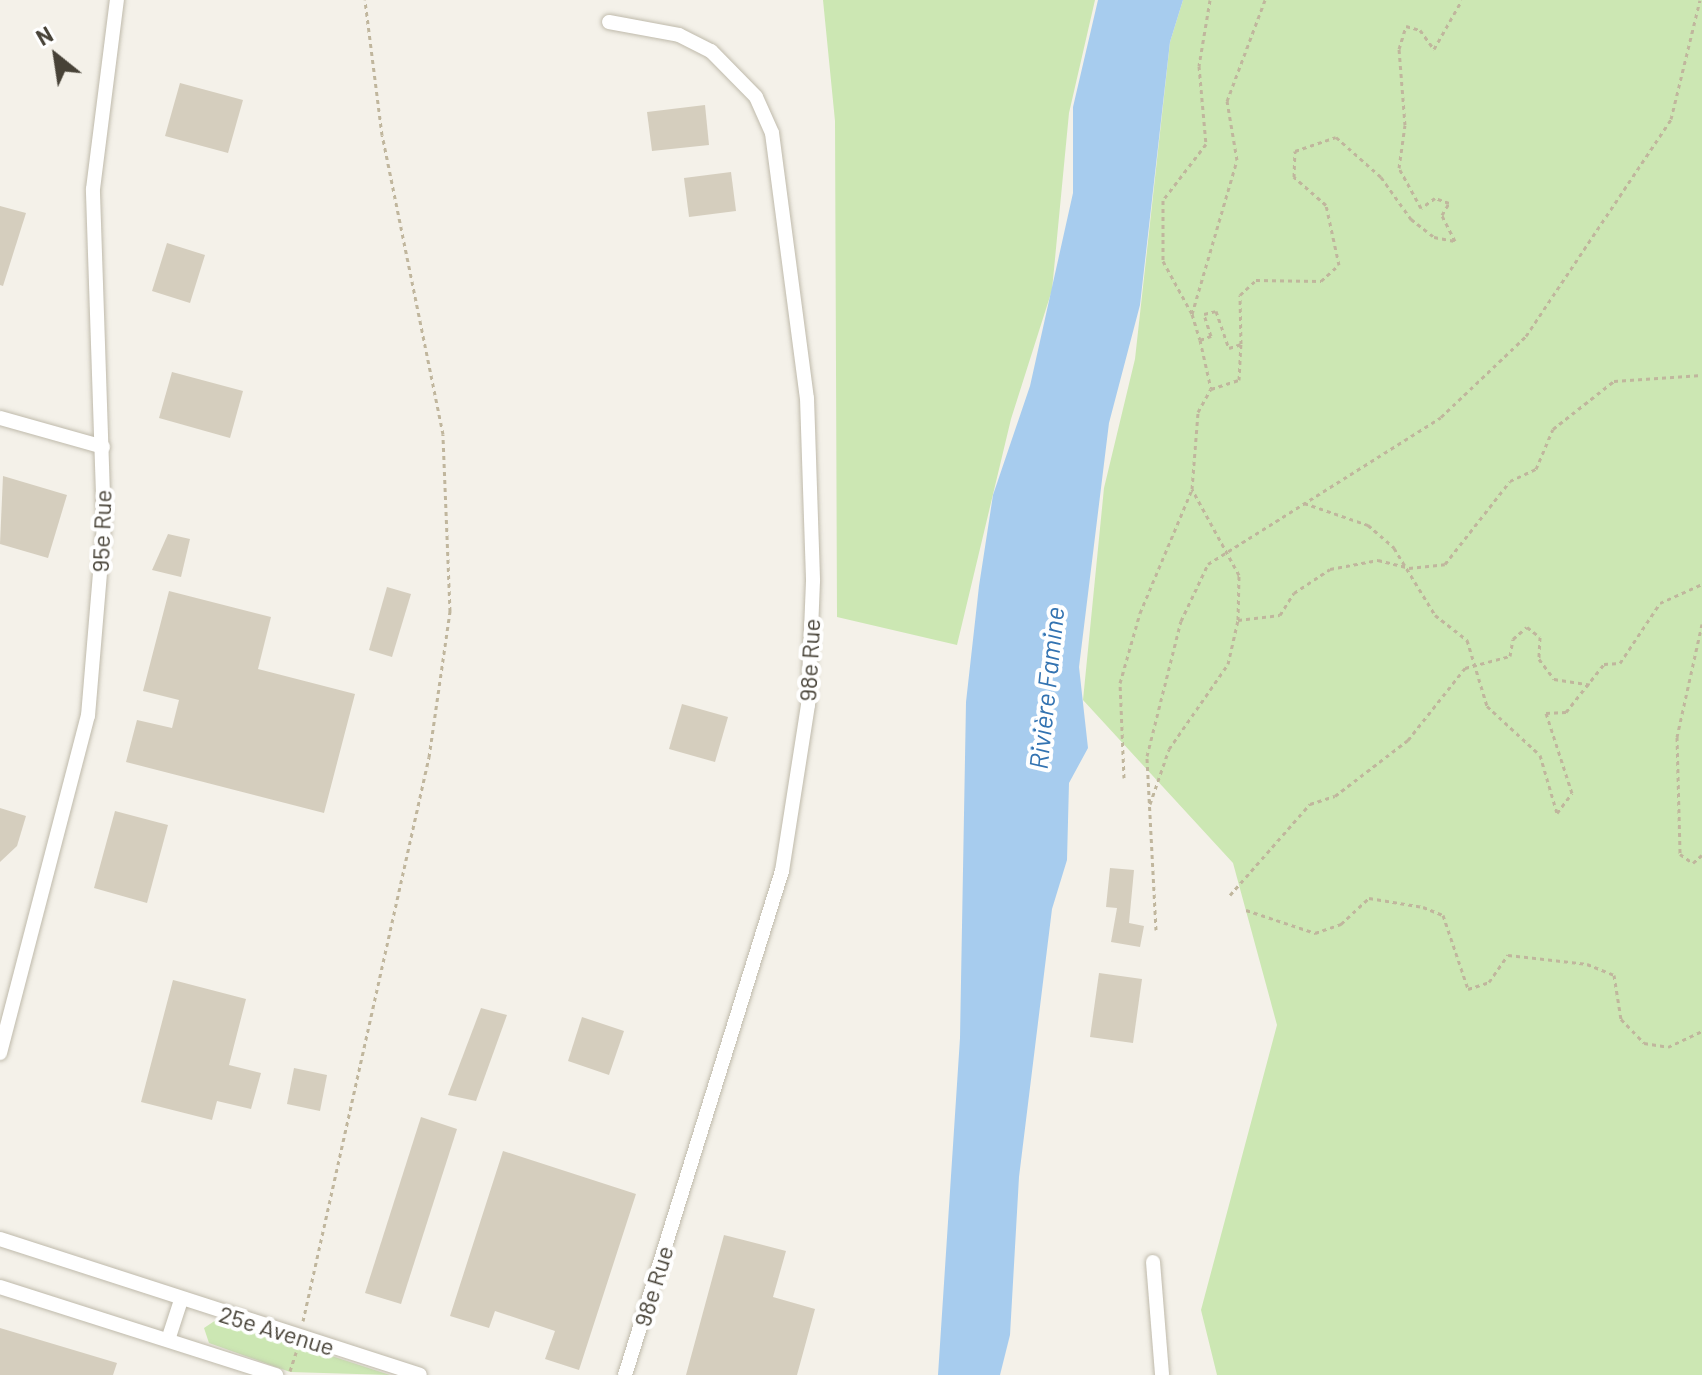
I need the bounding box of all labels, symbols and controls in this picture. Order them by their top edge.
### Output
north arrow [16,16,96,96]
text: N [31,20,57,50]
street label: 95e Rue [85,489,117,573]
water label: Rivière Famine [1022,605,1070,771]
street label: 98e Rue [792,618,826,702]
street label: 98e Rue [627,1242,679,1330]
street label: 25e Avenue [216,1299,338,1361]

